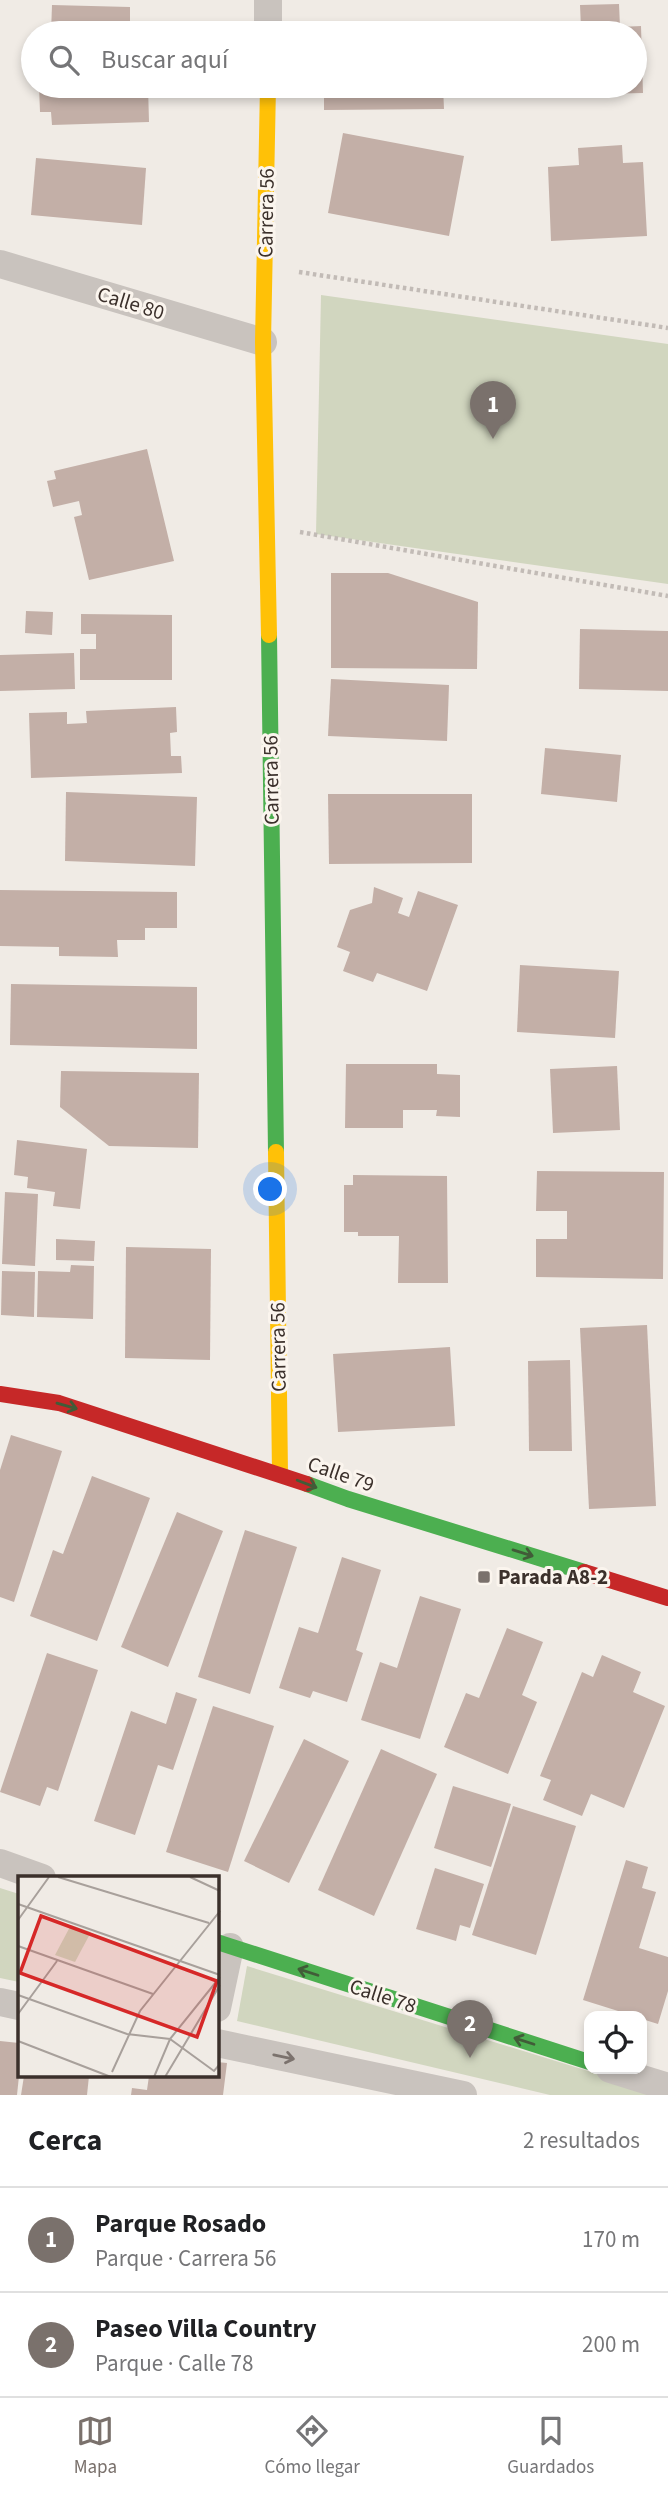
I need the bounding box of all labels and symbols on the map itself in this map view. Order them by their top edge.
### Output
street label: Carrera 56 [250,168,282,258]
street label: Calle 80 [94,279,168,327]
pin: 1 [470,381,516,439]
street label: Carrera 56 [255,735,287,825]
your location [253,1172,287,1206]
street label: Carrera 56 [262,1302,294,1392]
one-way arrow [56,1401,78,1414]
street label: Calle 79 [304,1449,378,1499]
one-way arrow [295,1479,317,1491]
one-way arrow [512,1548,534,1561]
place label: Parada A8-2 [498,1562,608,1592]
marker: Parada A8-2 [476,1569,492,1585]
inset map [18,1876,219,2078]
one-way arrow [297,1965,319,1977]
street label: Calle 78 [346,1971,420,2021]
pin: 2 [447,2000,493,2058]
one-way arrow [514,2034,536,2046]
one-way arrow [272,2050,295,2064]

